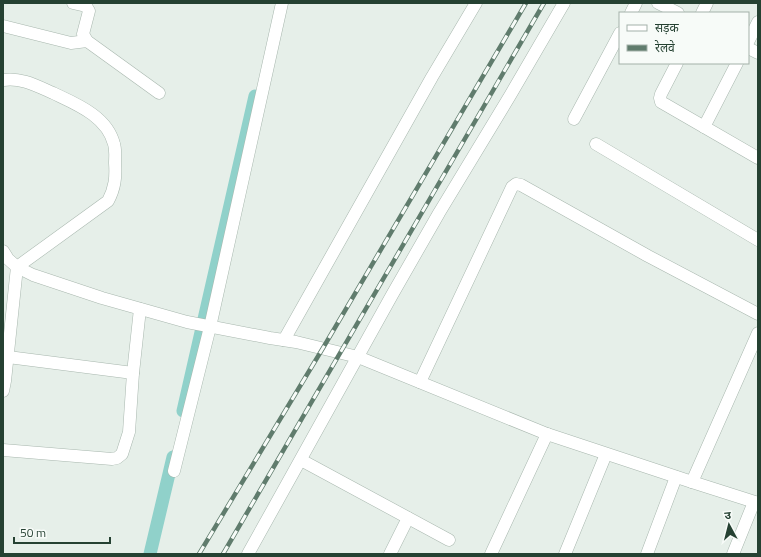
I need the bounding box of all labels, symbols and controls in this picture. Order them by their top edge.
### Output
legend [619,12,749,64]
text: सड़क [655,18,680,37]
text: रेलवे [655,38,675,57]
north arrow [709,505,749,545]
text: उ [724,507,733,523]
scale bar [14,519,110,545]
text: 50 m [20,523,46,542]

